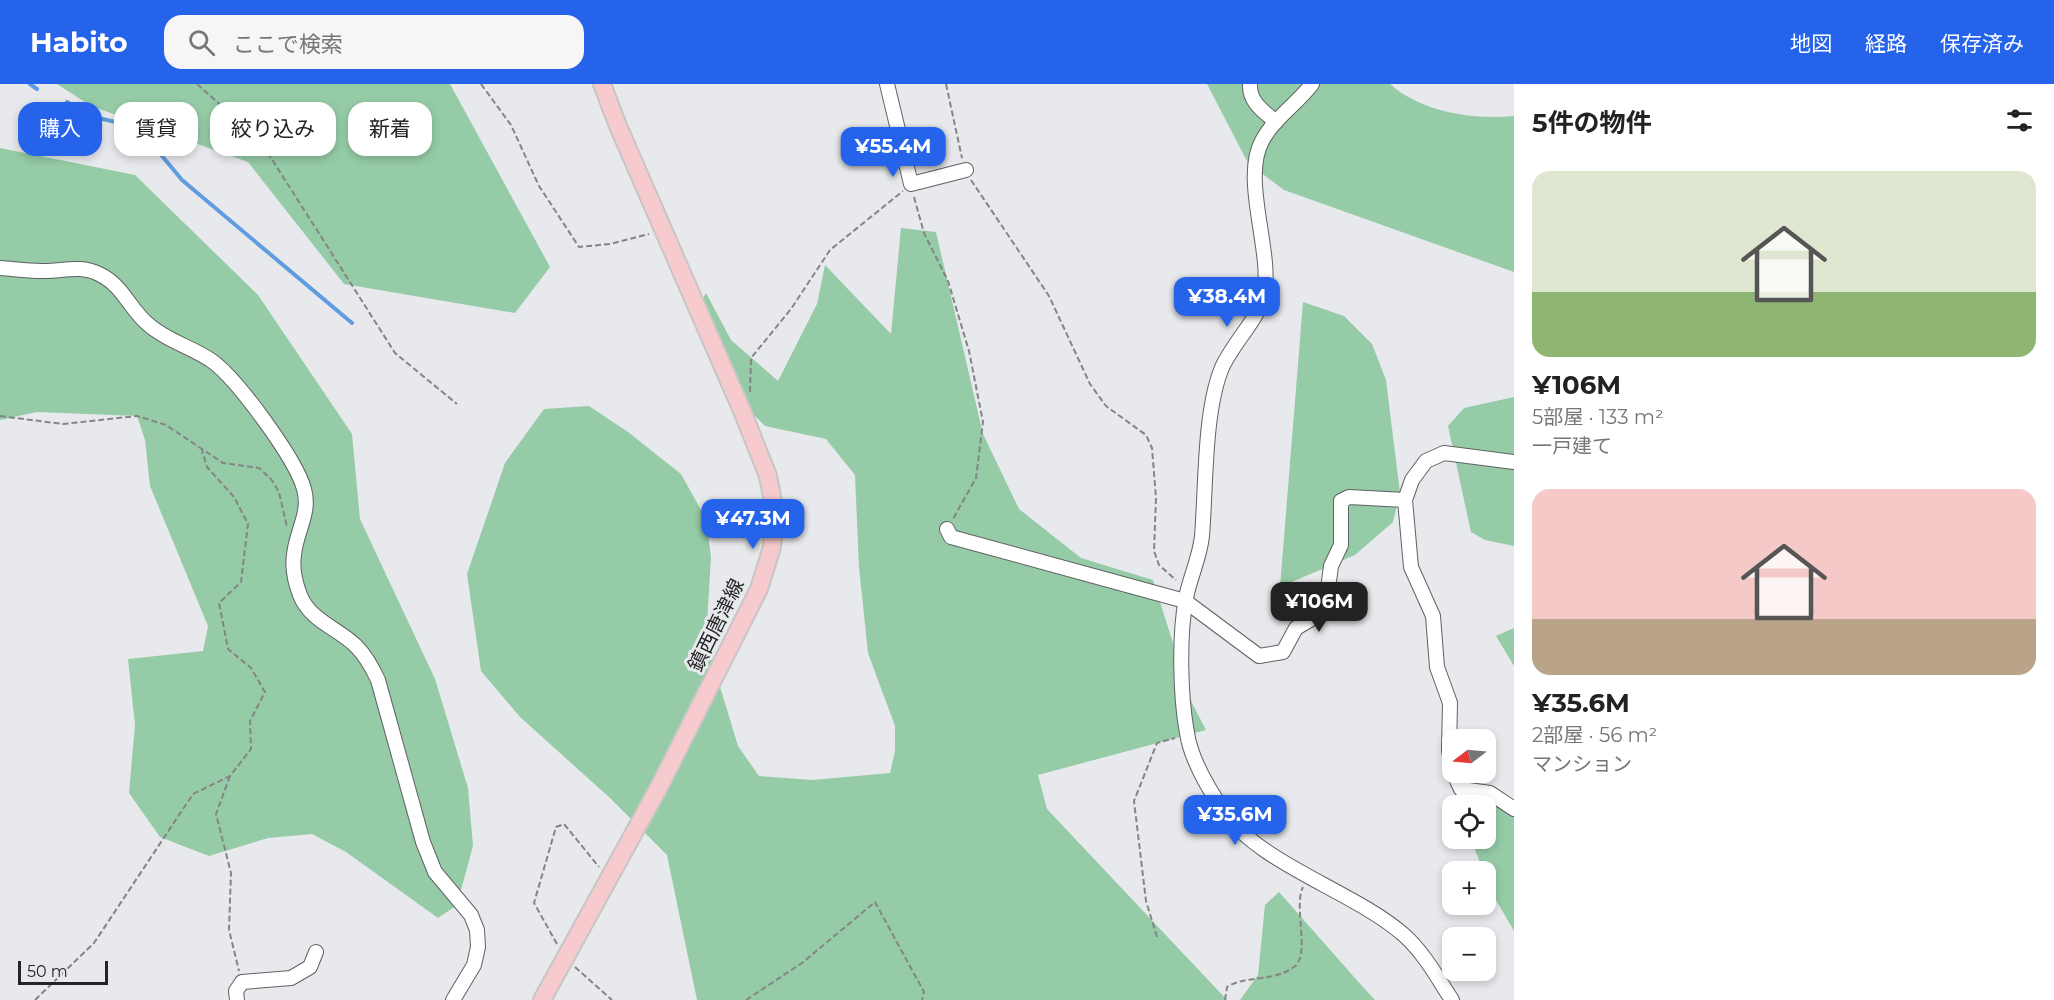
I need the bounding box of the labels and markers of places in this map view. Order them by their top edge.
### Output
pin: ¥55.4M [844,127,942,178]
pin: ¥38.4M [1178,277,1276,328]
pin: ¥47.3M [704,499,802,550]
pin: ¥106M [1277,582,1361,633]
pin: ¥35.6M [1186,795,1284,846]

